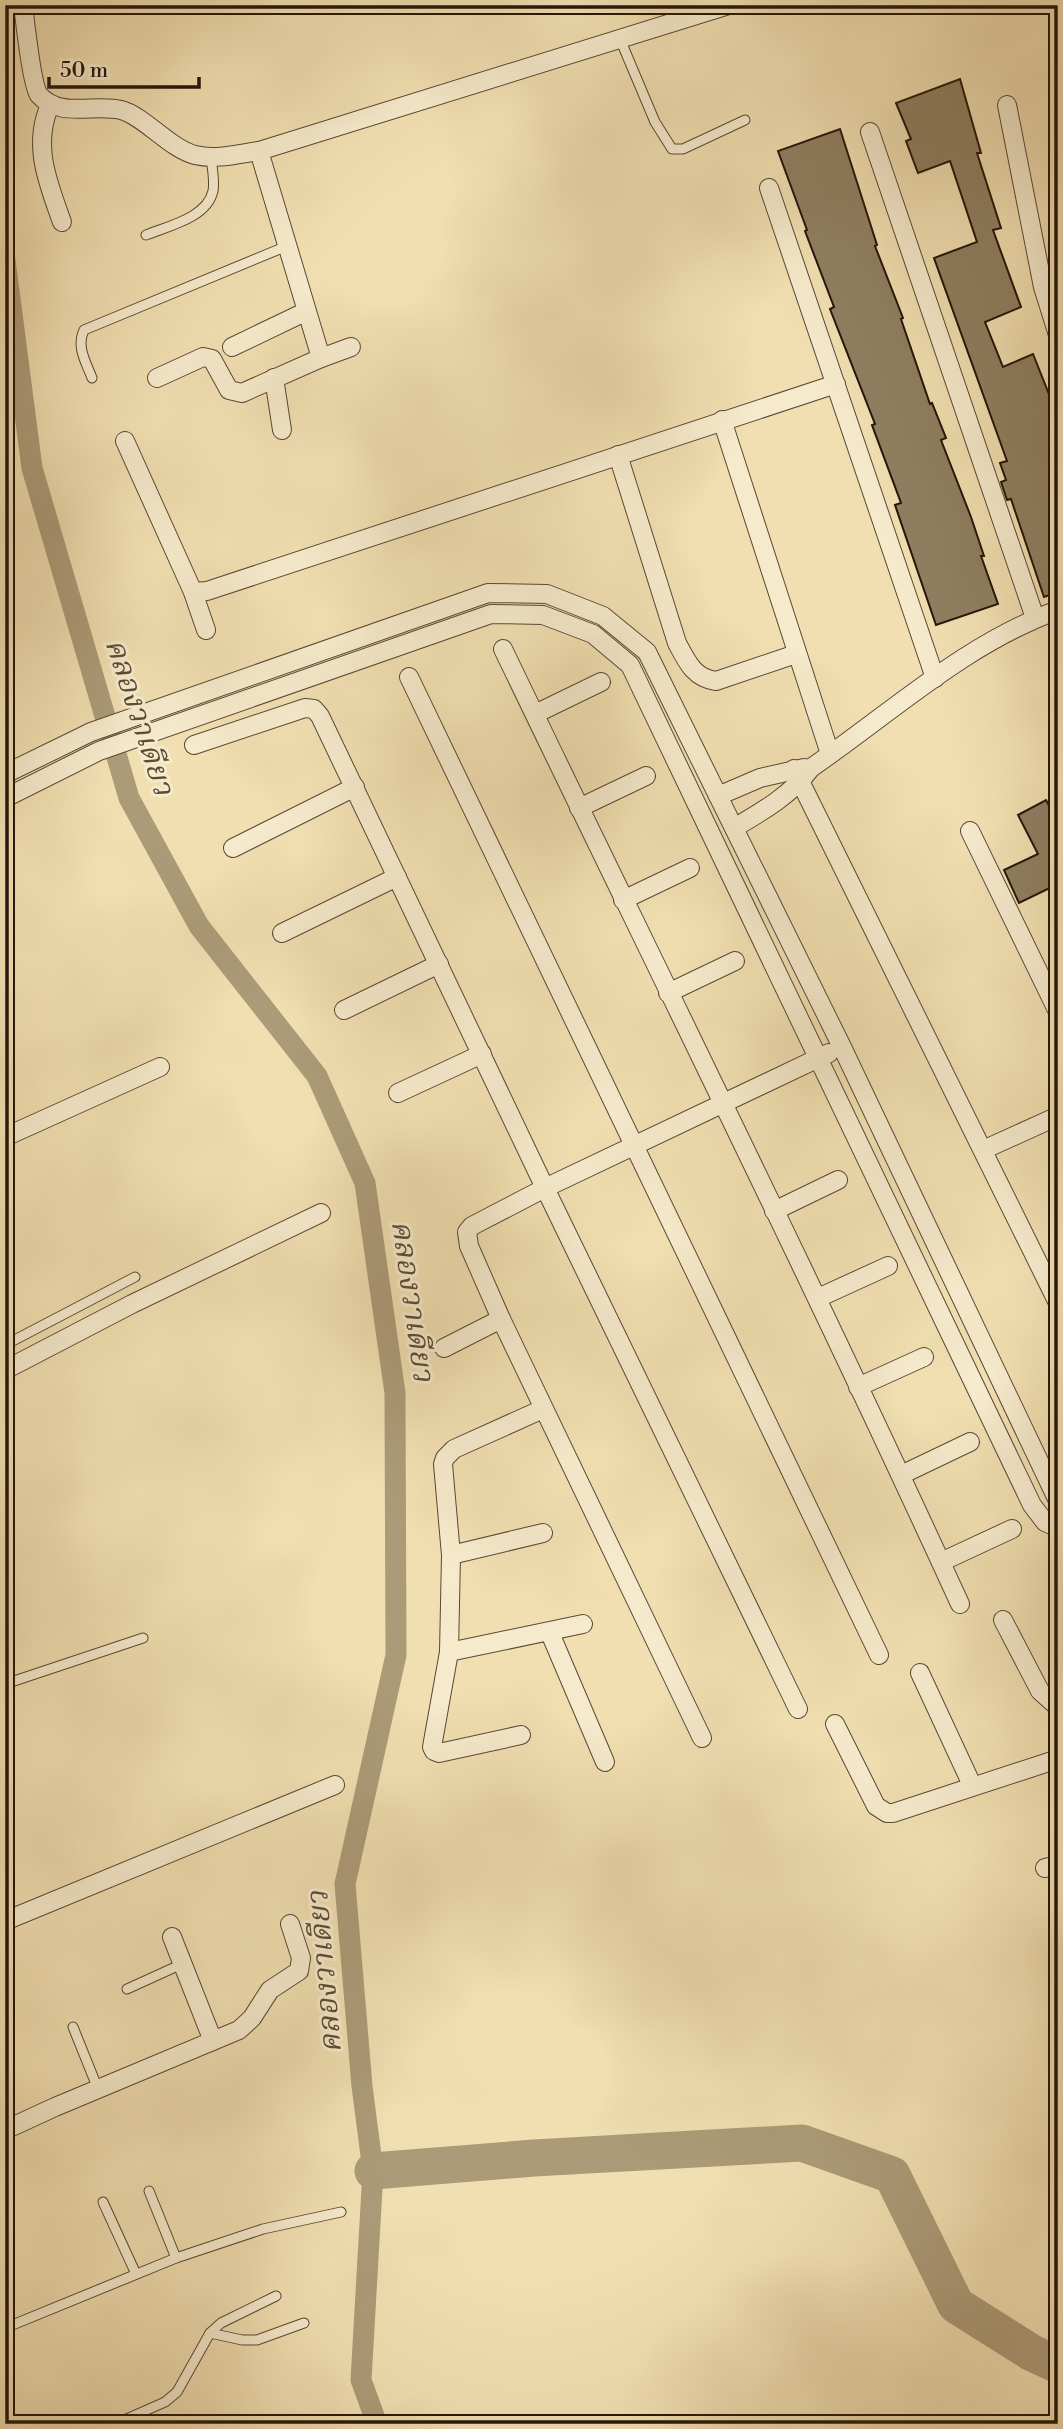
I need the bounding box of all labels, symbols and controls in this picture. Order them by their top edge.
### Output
scale bar [49,46,200,90]
text: 50 m [60,58,108,84]
water label: คลองวาเดียว [96,634,183,802]
water label: คลองวาเดียว [382,1218,442,1386]
water label: คลองวาเดียว [299,1888,351,2055]

